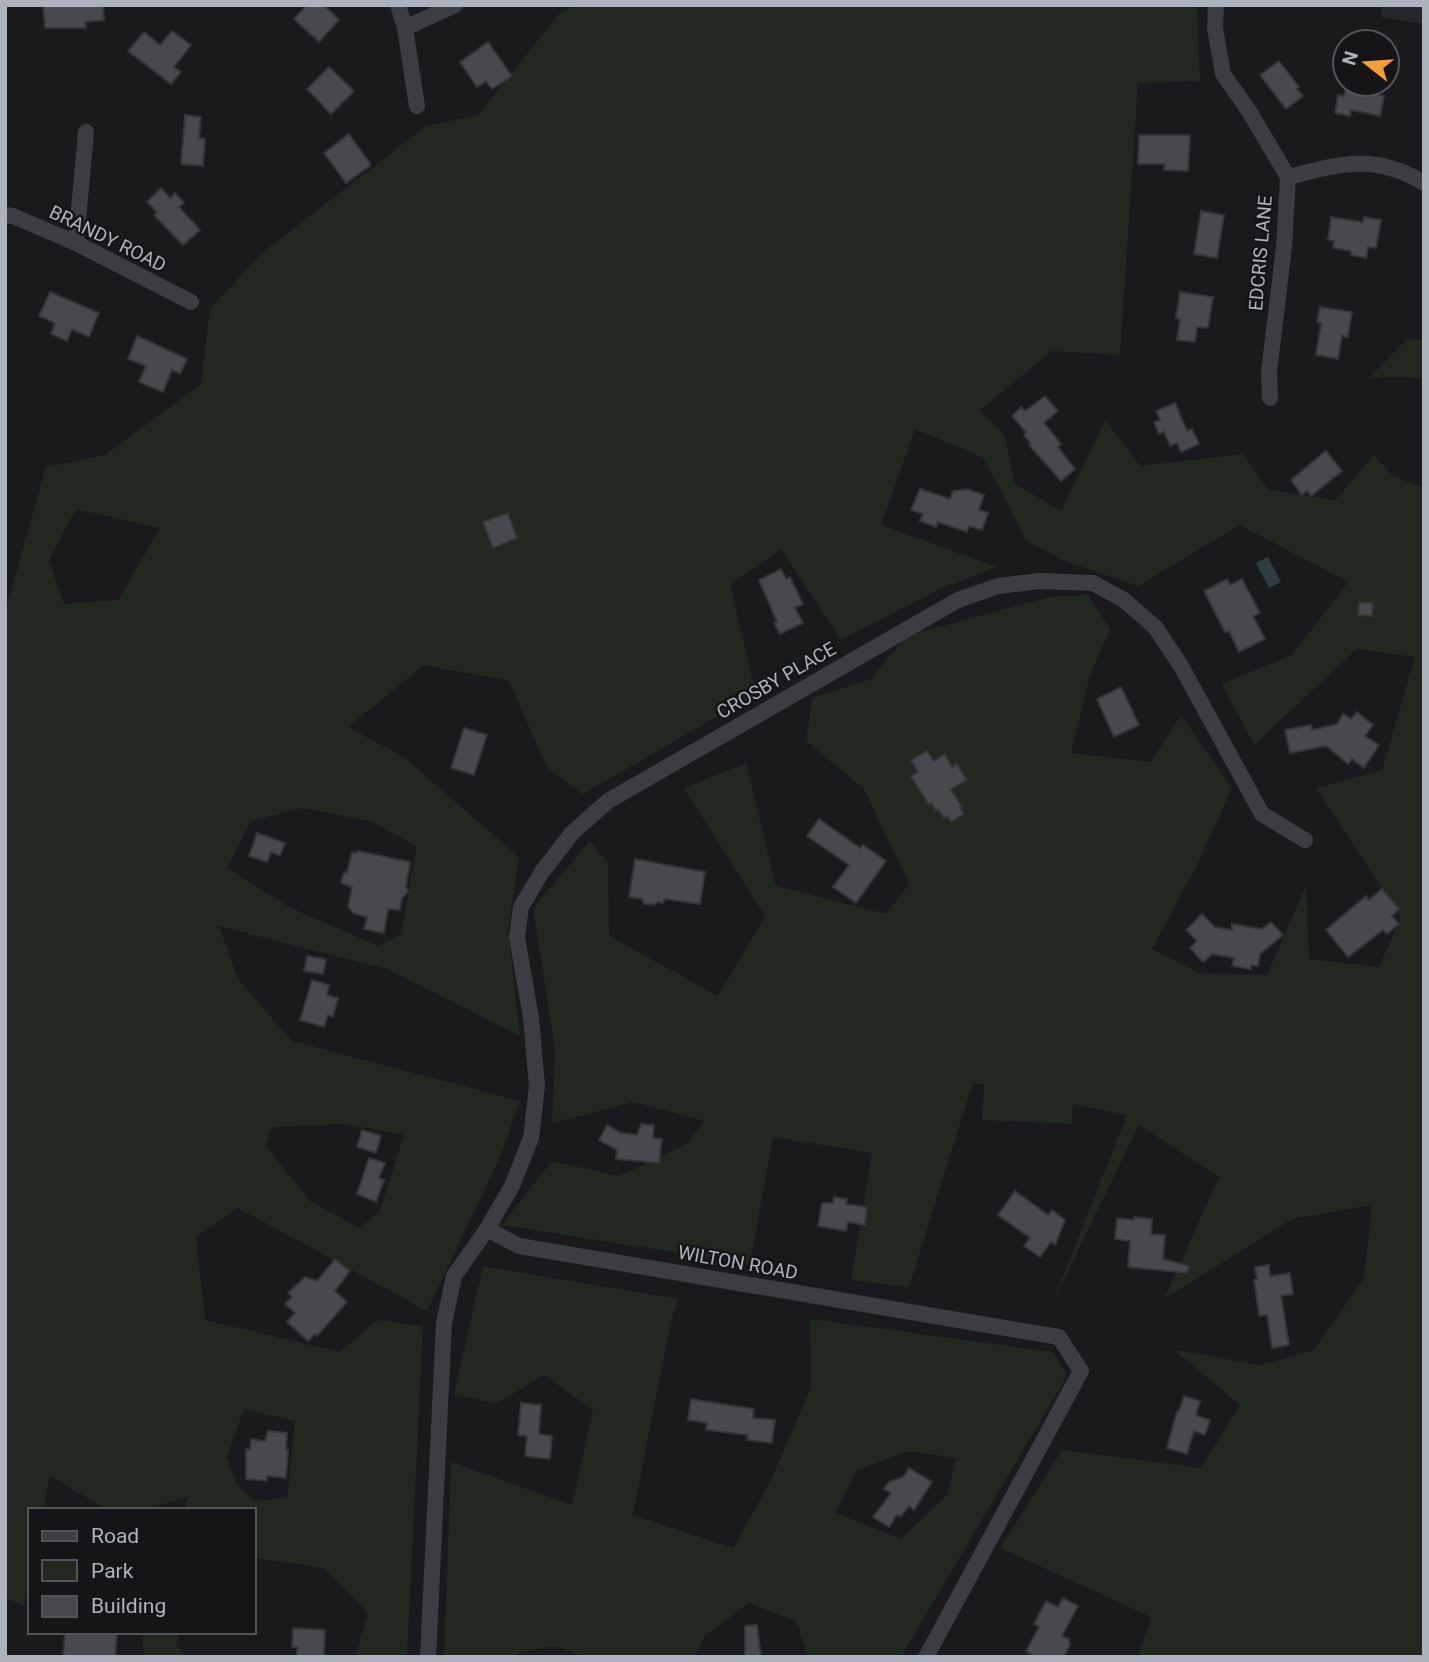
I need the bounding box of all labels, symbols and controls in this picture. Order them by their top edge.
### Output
north arrow [1331,28,1401,98]
text: N [1337,48,1363,68]
street label: EDCRIS LANE [1244,194,1277,312]
street label: BRANDY ROAD [46,200,170,277]
street label: CROSBY PLACE [713,637,840,724]
street label: WILTON ROAD [676,1241,800,1284]
legend [28,1508,256,1634]
text: Road [91,1524,139,1548]
text: Park [91,1559,134,1583]
text: Building [91,1594,166,1618]

